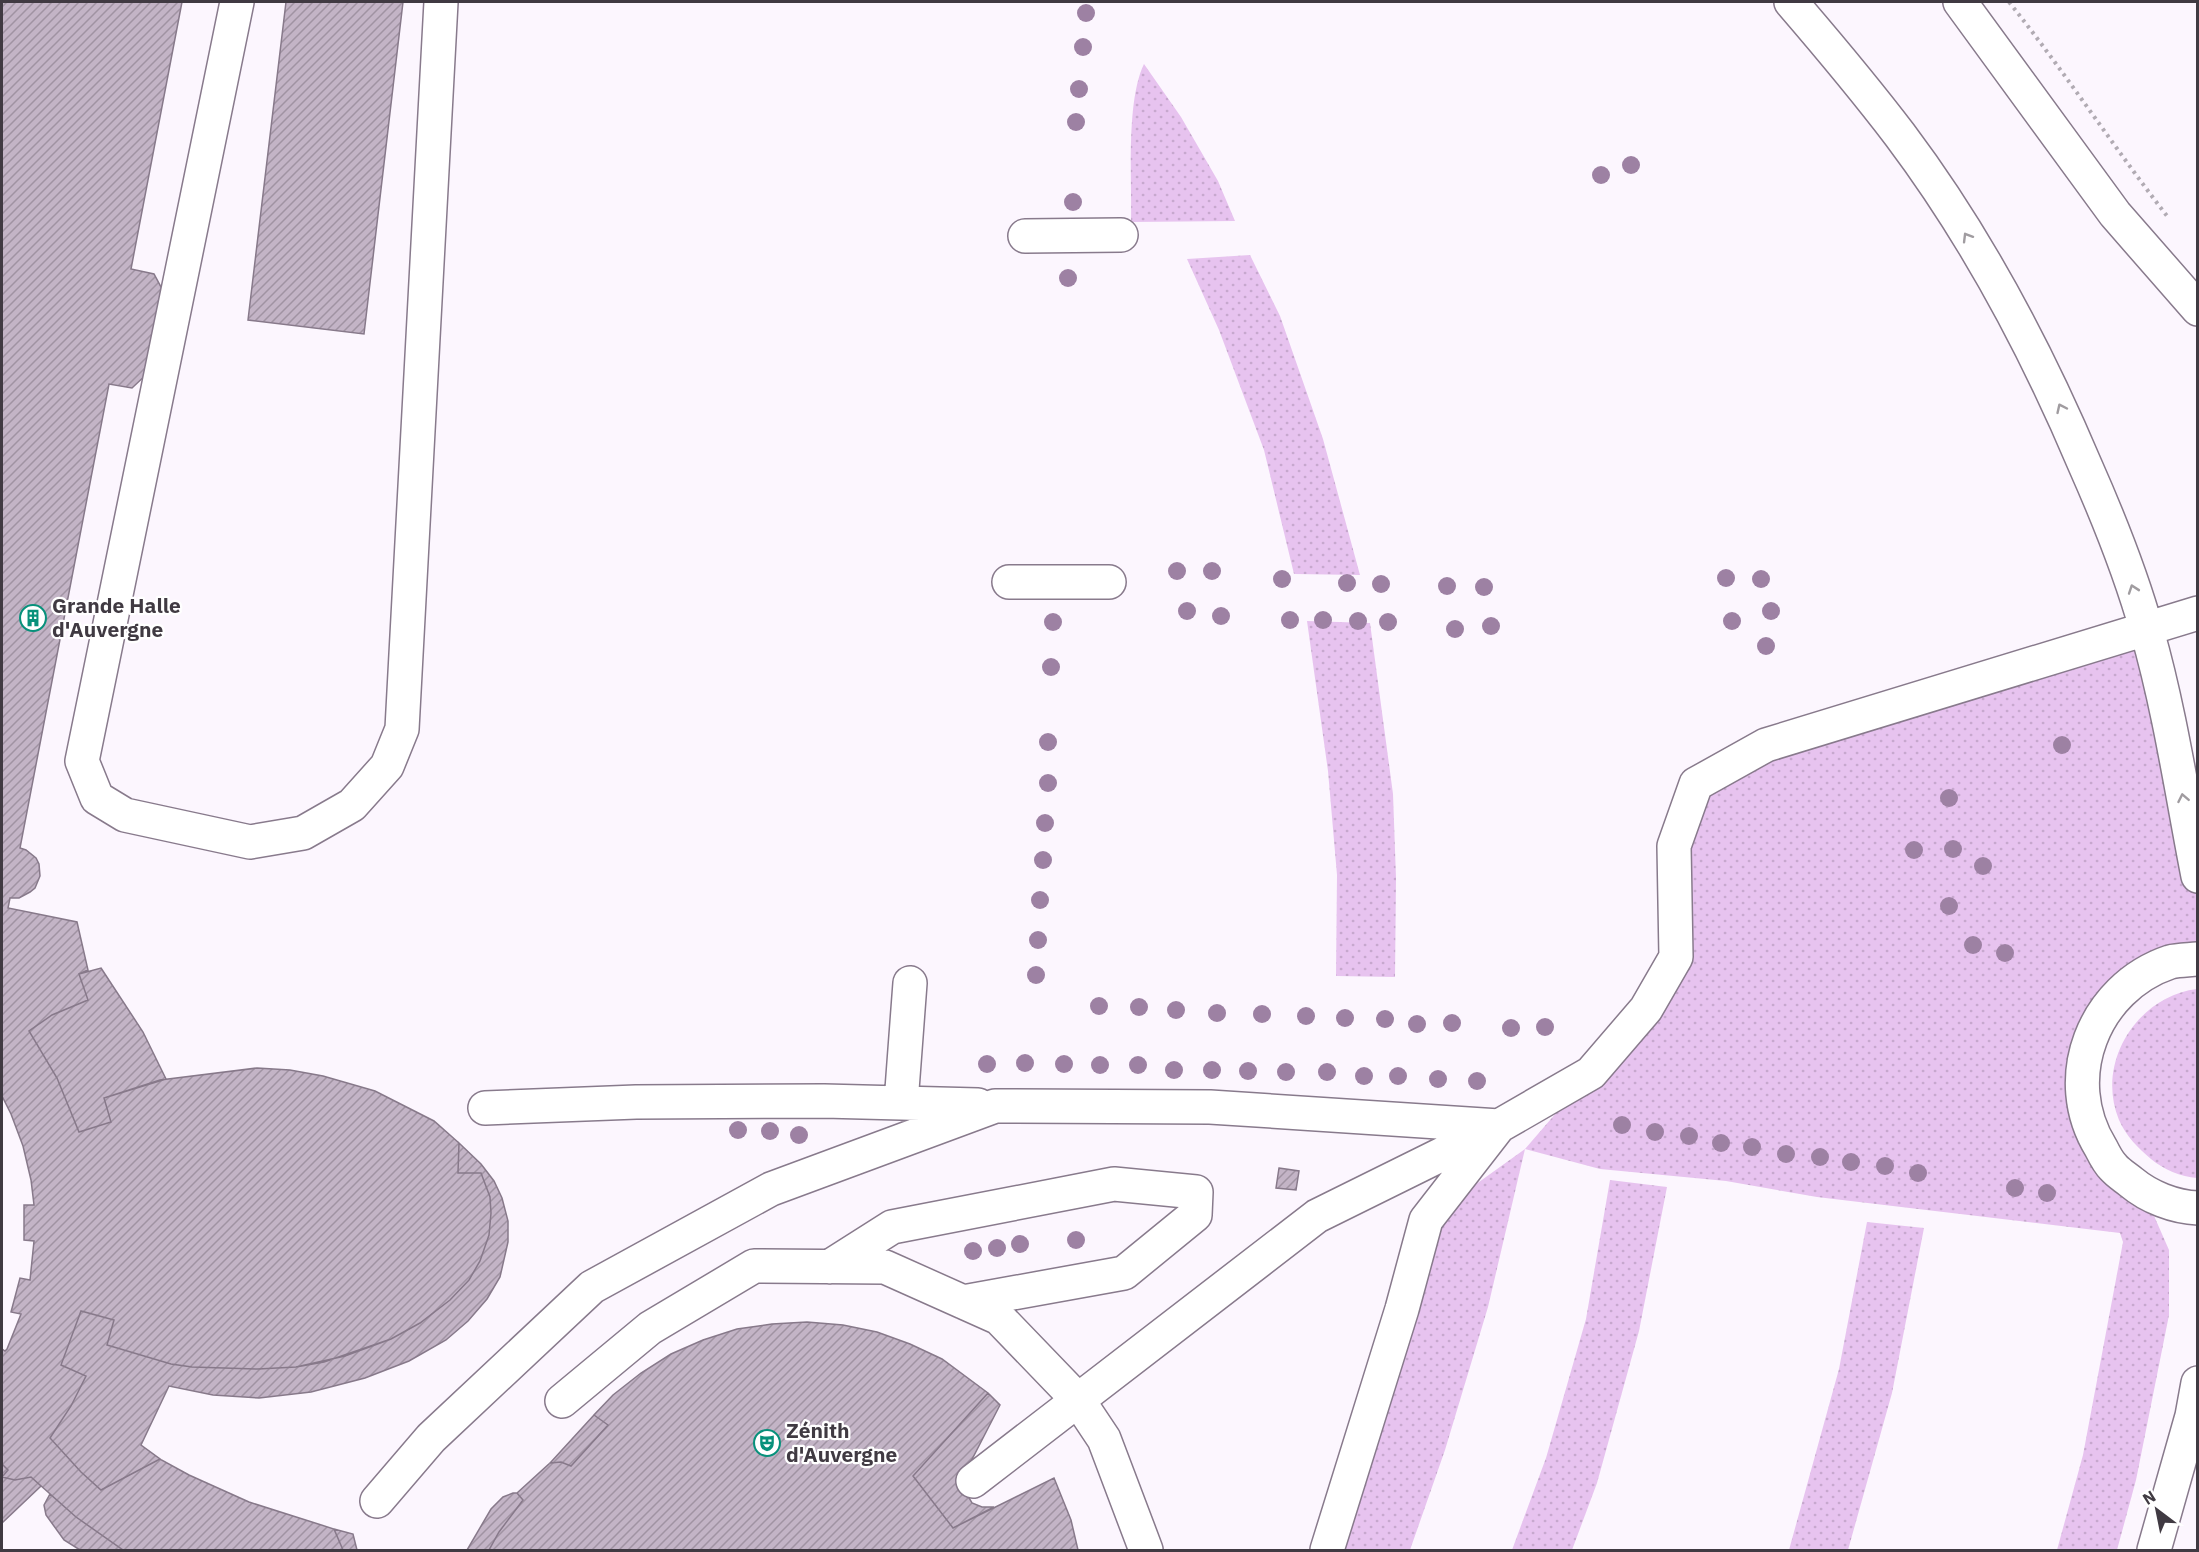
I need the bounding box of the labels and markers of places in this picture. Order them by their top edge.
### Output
place label: Grande Halle d'Auvergne [52,591,181,643]
building icon: Grande Halle d'Auvergne [18,603,48,633]
place label: Zénith d'Auvergne [786,1416,897,1468]
theatre icon: Zénith d'Auvergne [752,1428,782,1458]

